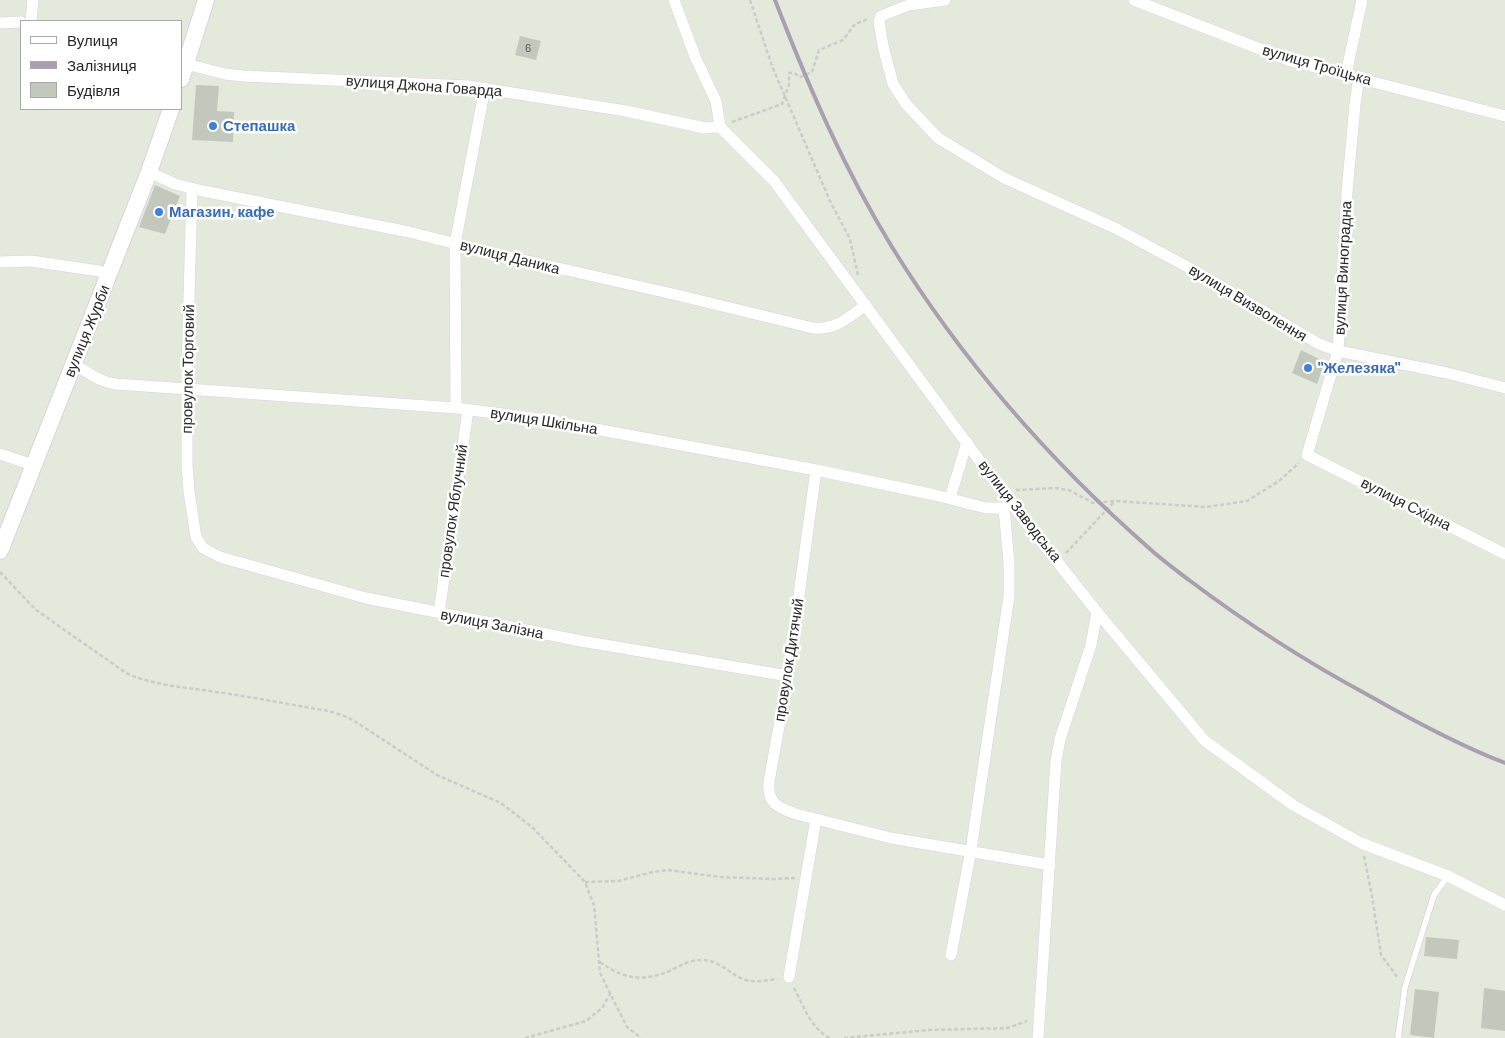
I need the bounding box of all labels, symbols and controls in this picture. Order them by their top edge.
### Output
legend [20,20,182,110]
text: Вулиця [67,31,118,49]
house number: 6 [525,41,531,55]
street label: вулиця Троїцька [1260,41,1374,89]
text: Залізниця [67,56,137,74]
street label: вулиця Джона Говарда [345,72,503,100]
text: Будівля [67,81,120,99]
place label: Степашка [223,117,295,135]
marker: Степашка [207,120,219,132]
street label: вулиця Виноградна [1331,201,1355,335]
place label: Магазин, кафе [169,203,275,221]
marker: Магазин, кафе [153,206,165,218]
street label: вулиця Даника [458,236,562,278]
street label: вулиця Визволення [1186,261,1310,345]
street label: вулиця Журби [60,282,114,380]
street label: провулок Торговий [178,304,198,434]
place label: "Железяка" [1318,359,1400,377]
marker: "Железяка" [1302,362,1314,374]
street label: вулиця Шкільна [489,404,599,438]
street label: провулок Яблучний [435,443,471,579]
street label: вулиця Заводська [975,457,1065,565]
street label: вулиця Східна [1358,474,1454,534]
street label: провулок Дитячий [770,597,808,723]
street label: вулиця Залізна [439,605,545,643]

